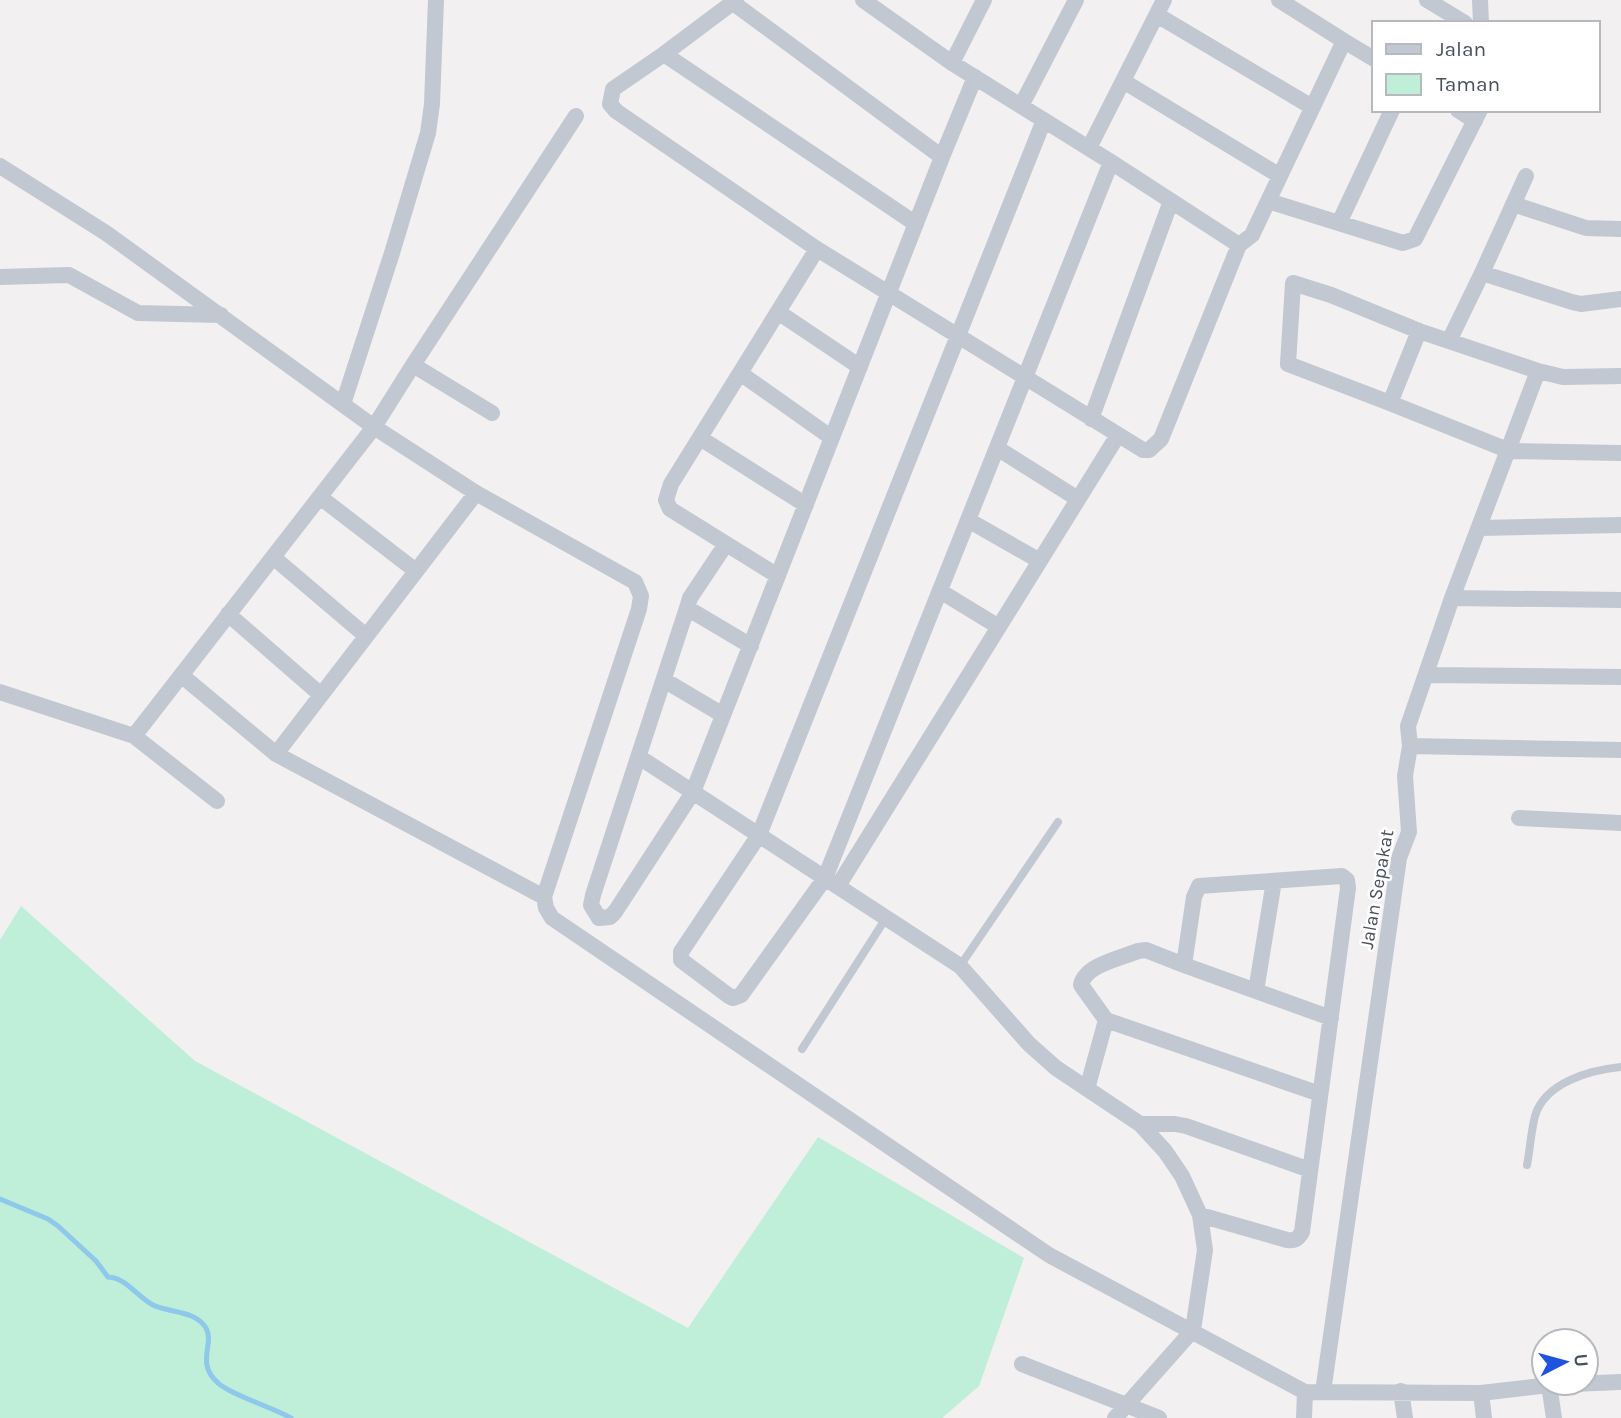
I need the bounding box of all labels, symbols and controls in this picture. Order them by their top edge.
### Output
legend [1372,21,1600,112]
text: Jalan [1436,37,1486,61]
text: Taman [1436,72,1500,96]
street label: Jalan Sepakat [1356,828,1398,951]
north arrow [1530,1327,1600,1397]
text: U [1569,1353,1593,1368]

